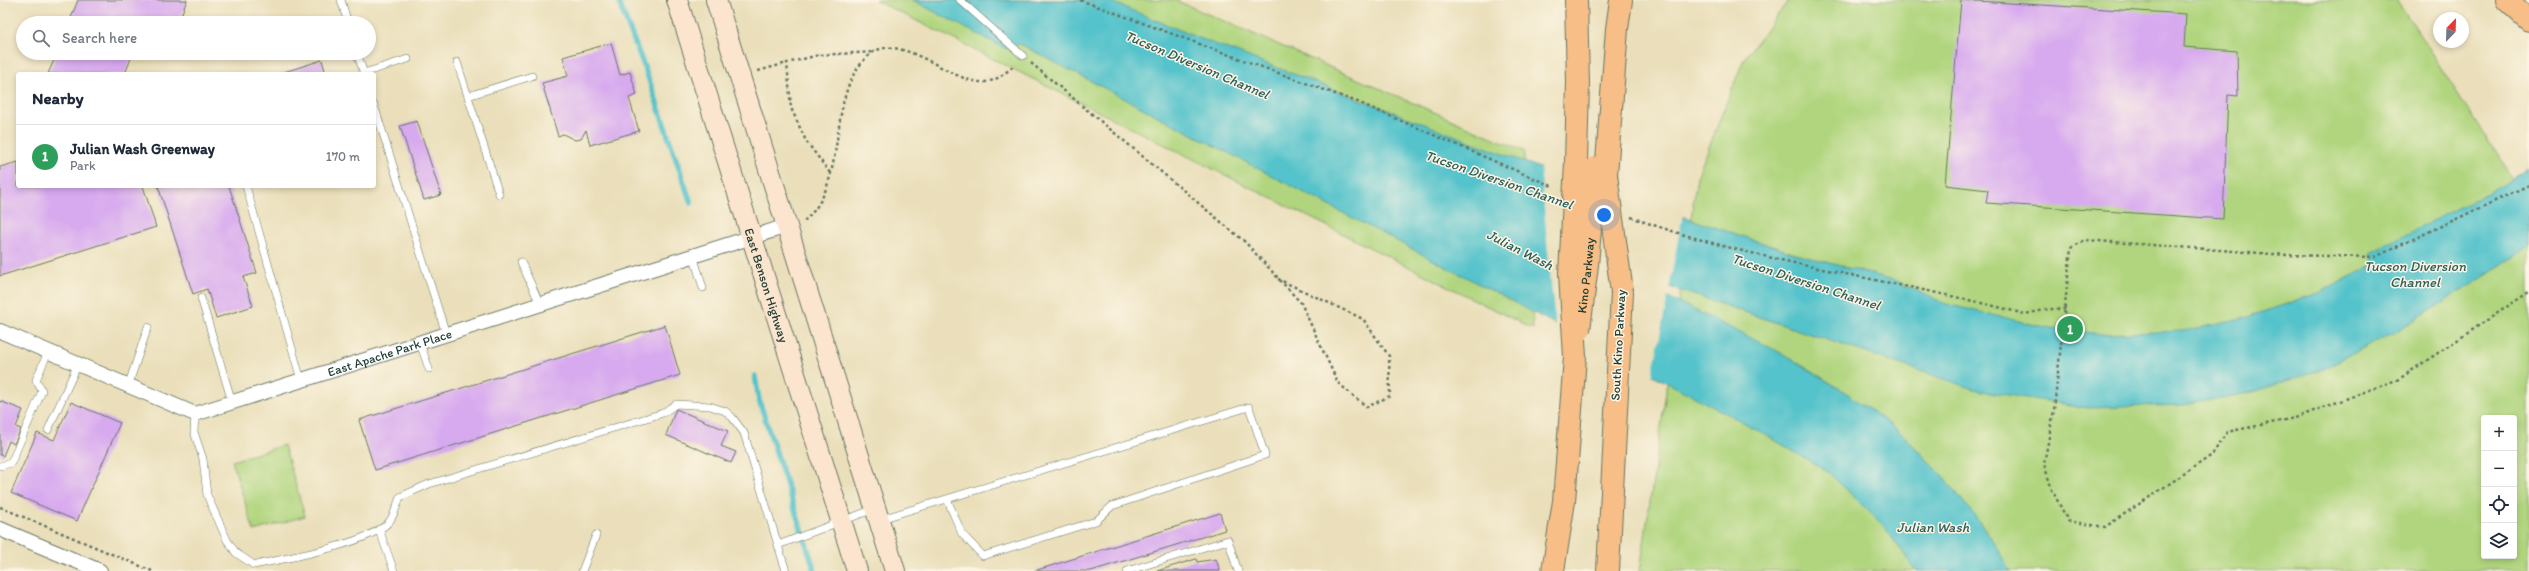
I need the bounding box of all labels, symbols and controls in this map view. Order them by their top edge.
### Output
north arrow [2433,12,2469,48]
search box [16,16,376,60]
icon: search [30,27,52,49]
water label: Tucson Diversion Channel [1122,27,1273,103]
text: Search here [62,29,137,47]
text: Nearby [32,88,84,108]
text: Julian Wash Greenway [70,140,215,158]
water label: Tucson Diversion Channel [1423,147,1576,214]
text: 1 [42,149,48,164]
text: 170 m [326,149,360,164]
text: Park [70,158,96,173]
your location [1594,205,1614,225]
street label: East Benson Highway [742,226,792,344]
water label: Julian Wash [1484,226,1557,274]
street label: Kino Parkway [1574,237,1597,314]
water label: Tucson Diversion Channel [1730,250,1883,314]
water label: Tucson Diversion Channel [2364,258,2466,291]
street label: South Kino Parkway [1608,289,1628,401]
pin: 1 [2057,314,2083,344]
street label: East Apache Park Place [325,325,454,379]
map controls [2481,415,2517,559]
button: + [2481,415,2517,451]
button: − [2481,451,2517,487]
button: locate [2481,487,2517,523]
water label: Julian Wash [1897,519,1970,536]
button: layers [2481,523,2517,559]

